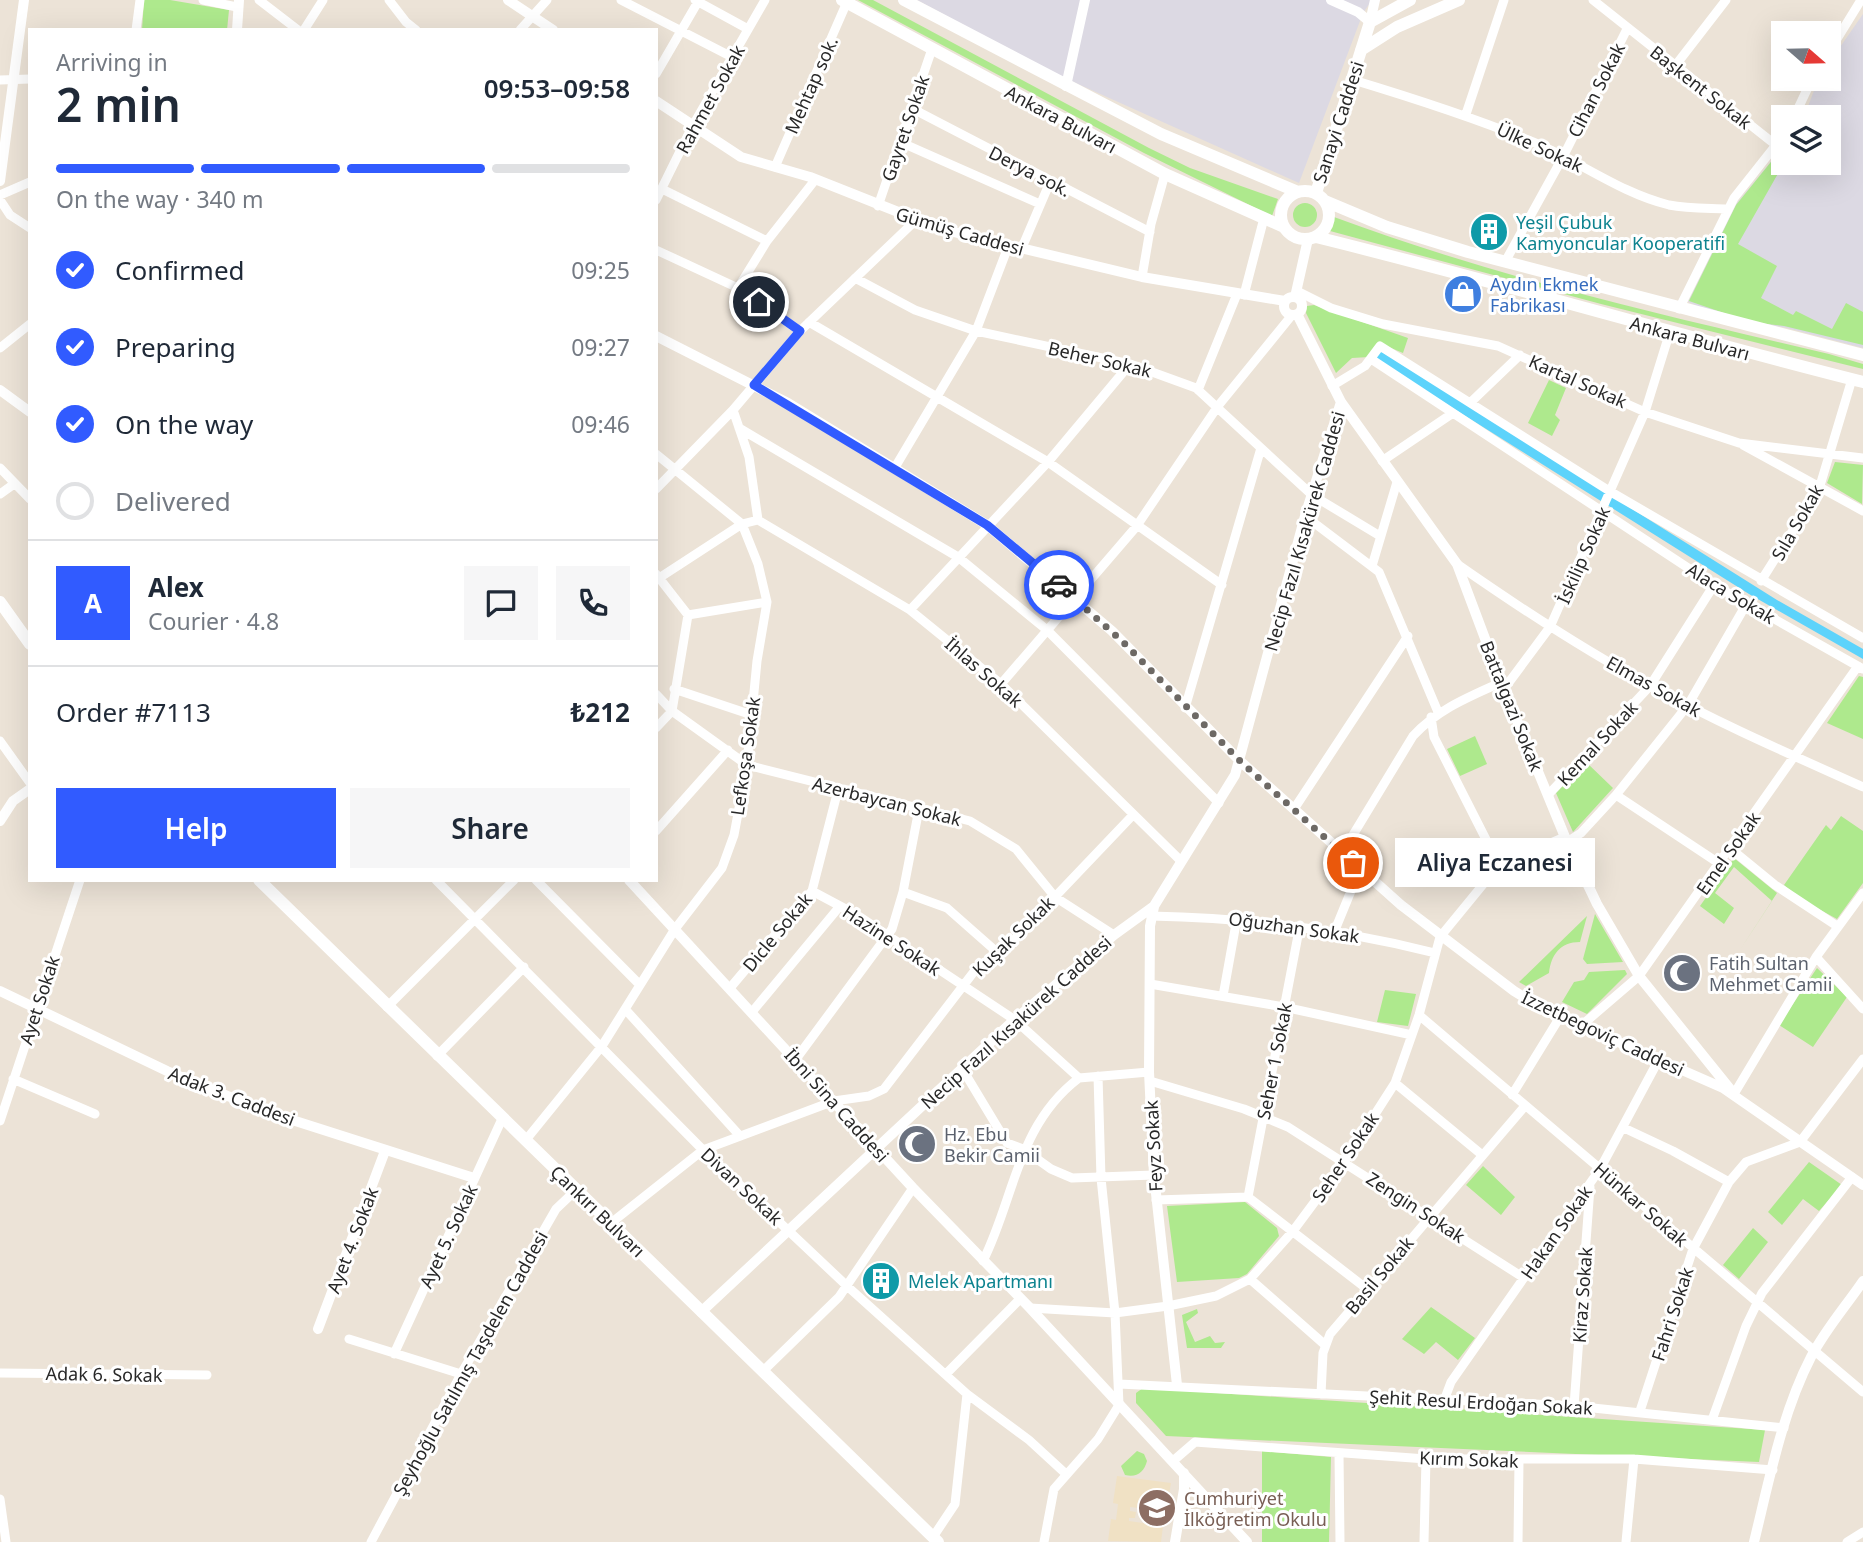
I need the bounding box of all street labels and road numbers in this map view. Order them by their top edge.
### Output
street label: Mehtap sok. [779,33,843,137]
street label: Cihan Sokak [1562,38,1630,141]
street label: Rahmet Sokak [670,40,750,158]
street label: Başkent Sokak [1645,40,1757,134]
street label: Sanayi Caddesi [1307,58,1369,186]
street label: Gayret Sokak [876,71,935,184]
street label: Ankara Bulvarı [1001,80,1121,158]
street label: Ülke Sokak [1493,117,1587,178]
street label: Derya sok. [985,140,1075,202]
street label: Gümüş Caddesi [893,201,1027,261]
street label: Ankara Bulvarı [1627,310,1753,366]
street label: Beher Sokak [1046,335,1154,383]
street label: Kartal Sokak [1525,349,1631,413]
street label: Necip Fazıl Kısakürek Caddesi [1258,408,1350,654]
street label: Sıla Sokak [1766,479,1829,564]
street label: İskilip Sokak [1551,502,1615,607]
street label: Alaca Sokak [1682,557,1780,629]
street label: İhlas Sokak [940,632,1028,713]
street label: Battalgazi Sokak [1475,637,1549,775]
street label: Elmas Sokak [1602,650,1706,722]
street label: Lefkoşa Sokak [725,695,765,817]
street label: Kemal Sokak [1552,695,1643,791]
street label: Azerbaycan Sokak [810,771,964,831]
street label: Emel Sokak [1691,806,1766,899]
street label: Dicle Sokak [737,887,817,976]
street label: Kuşak Sokak [967,891,1060,981]
street label: Hazine Sokak [838,899,946,981]
street label: Oğuzhan Sokak [1227,906,1361,948]
street label: Necip Fazıl Kısakürek Caddesi [916,930,1116,1114]
street label: Ayet Sokak [13,952,65,1048]
street label: İzzetbegoviç Caddesi [1518,985,1688,1081]
street label: Seher 1 Sokak [1251,1000,1297,1121]
street label: İbni Sina Caddesi [780,1043,894,1167]
street label: Adak 3. Caddesi [165,1061,299,1131]
street label: Feyz Sokak [1139,1099,1167,1192]
street label: Seher Sokak [1306,1107,1384,1207]
street label: Divan Sokak [696,1142,788,1230]
street label: Hünkar Sokak [1589,1156,1694,1252]
street label: Çankırı Bulvarı [546,1160,650,1262]
street label: Zengin Sokak [1362,1166,1470,1248]
street label: Ayet 5. Sokak [413,1180,483,1292]
street label: Hakan Sokak [1515,1180,1597,1284]
street label: Ayet 4. Sokak [321,1183,383,1297]
street label: Şeyhoğlu Satılmış Taşdelen Caddesi [387,1226,553,1500]
street label: Basil Sokak [1339,1231,1419,1319]
street label: Kiraz Sokak [1567,1246,1597,1344]
street label: Fahri Sokak [1646,1264,1699,1364]
street label: Adak 6. Sokak [45,1361,163,1387]
street label: Şehit Resul Erdoğan Sokak [1369,1384,1594,1420]
street label: Kırım Sokak [1419,1445,1520,1473]

